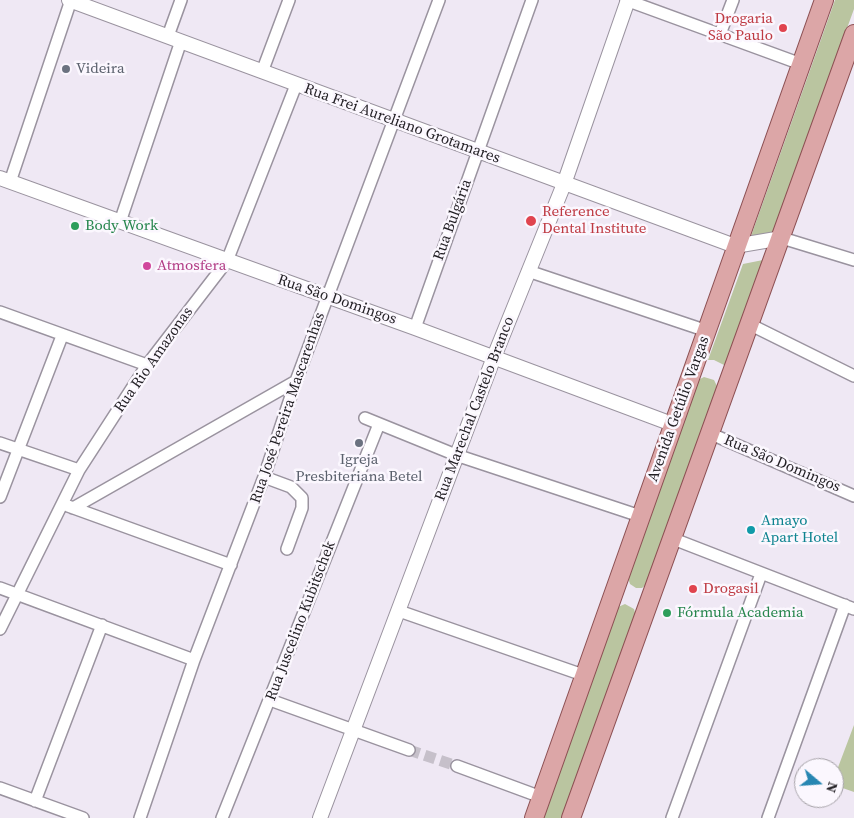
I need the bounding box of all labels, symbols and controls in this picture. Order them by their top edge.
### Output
place label: Drogaria São Paulo [708,10,773,45]
marker: Drogaria São Paulo [777,22,789,34]
place label: Videira [76,60,125,78]
marker: Videira [60,63,72,75]
street label: Rua Frei Aureliano Grotamares [301,80,503,168]
street label: Rua Bulgária [430,177,476,263]
place label: Reference Dental Institute [542,203,646,238]
marker: Reference Dental Institute [524,214,538,228]
place label: Body Work [85,217,158,235]
marker: Body Work [69,220,81,232]
place label: Atmosfera [157,257,226,275]
marker: Atmosfera [141,260,153,272]
street label: Rua São Domingos [275,271,399,329]
street label: Rua Rio Amazonas [111,304,197,416]
street label: Rua José Pereira Mascarenhas [247,310,329,506]
street label: Rua Marechal Castelo Branco [431,314,519,504]
street label: Avenida Getúlio Vargas [644,334,714,484]
street label: Rua São Domingos [721,431,843,497]
marker: Igreja Presbiteriana Betel [353,437,365,449]
place label: Igreja Presbiteriana Betel [295,451,423,486]
place label: Amayo Apart Hotel [761,512,838,547]
marker: Amayo Apart Hotel [745,524,757,536]
street label: Rua Juscelino Kubitschek [262,539,340,703]
place label: Drogasil [703,580,759,598]
marker: Drogasil [687,583,699,595]
place label: Fórmula Academia [677,604,804,622]
marker: Fórmula Academia [661,607,673,619]
north arrow [794,758,844,808]
text: N [821,779,843,795]

